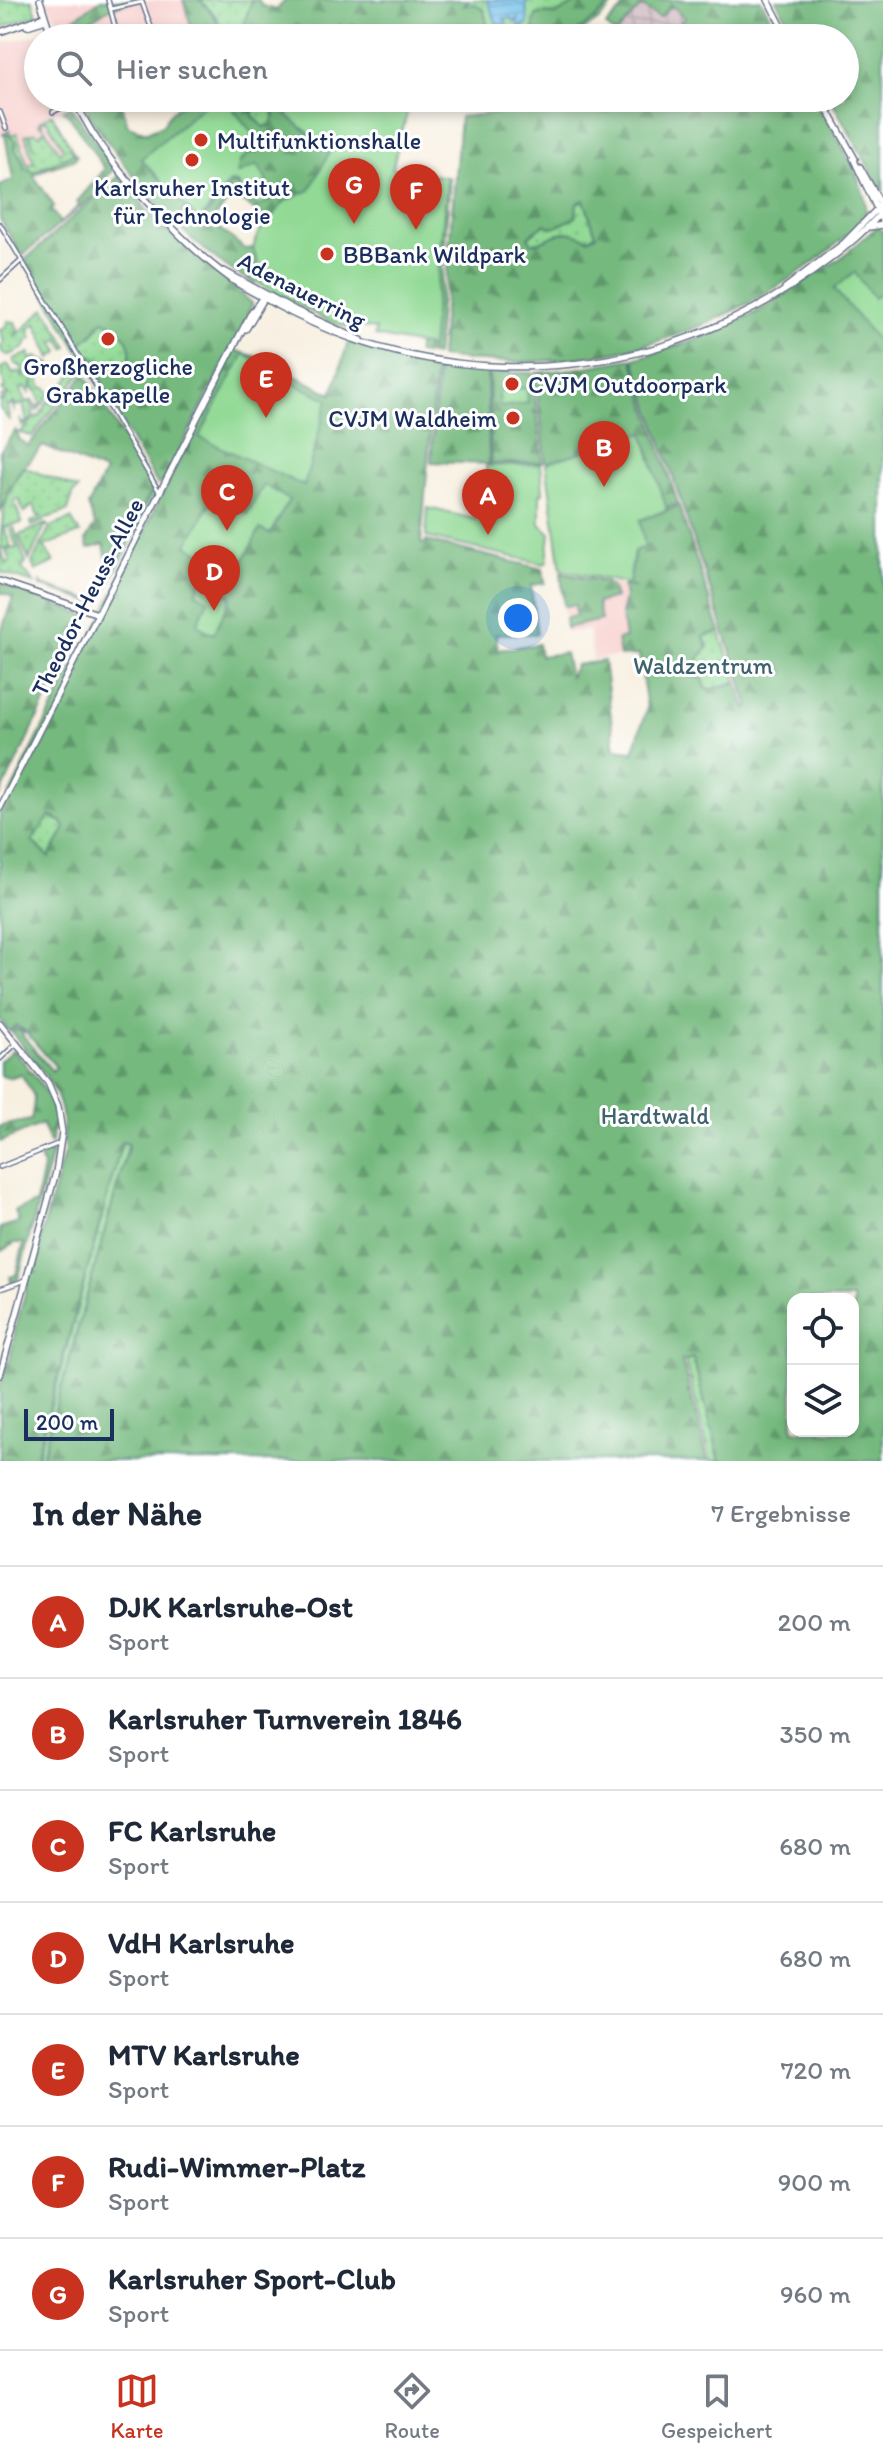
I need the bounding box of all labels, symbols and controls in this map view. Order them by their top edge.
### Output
search box [24,24,859,112]
icon: search [52,46,96,90]
text: Hier suchen [116,50,268,87]
place label: Multifunktionshalle [217,126,421,155]
marker: Multifunktionshalle [192,131,210,149]
marker: Karlsruher Institut für Technologie [183,151,201,169]
pin: G [328,158,380,224]
pin: F [390,164,442,230]
place label: Karlsruher Institut für Technologie [94,173,290,230]
place label: BBBank Wildpark [343,240,527,269]
street label: Adenauerring [233,245,371,335]
marker: BBBank Wildpark [318,245,336,263]
marker: Großherzogliche Grabkapelle [99,330,117,348]
place label: Großherzogliche Grabkapelle [23,352,193,409]
pin: E [240,352,292,418]
place label: CVJM Outdoorpark [528,370,727,399]
marker: CVJM Outdoorpark [503,375,521,393]
place label: CVJM Waldheim [328,404,497,433]
marker: CVJM Waldheim [504,409,522,427]
pin: B [578,421,630,487]
pin: C [201,465,253,531]
pin: A [462,469,514,535]
street label: Theodor-Heuss-Allee [25,493,149,701]
pin: D [188,545,240,611]
your location [498,598,538,638]
park label: Waldzentrum [633,651,773,680]
park label: Hardtwald [601,1101,709,1130]
map controls [787,1293,859,1437]
button: locate [787,1293,859,1365]
button: layers [787,1365,859,1437]
scale bar [24,1405,114,1441]
text: 200 m [36,1409,98,1436]
text: In der Nähe [32,1493,202,1534]
text: 7 Ergebnisse [711,1497,851,1529]
text: DJK Karlsruhe-Ost [108,1588,353,1625]
text: A [50,1606,66,1638]
text: 200 m [778,1606,851,1638]
text: Sport [108,1625,169,1657]
text: Karlsruher Turnverein 1846 [108,1700,462,1737]
text: B [50,1718,66,1750]
text: 350 m [779,1718,851,1750]
text: Sport [108,1737,169,1769]
text: FC Karlsruhe [108,1812,276,1849]
text: C [50,1830,66,1862]
text: 680 m [779,1830,851,1862]
text: Sport [108,1849,169,1881]
text: VdH Karlsruhe [108,1924,295,1961]
text: D [49,1942,67,1974]
text: 680 m [779,1942,851,1974]
text: Sport [108,1961,169,1993]
text: MTV Karlsruhe [108,2036,300,2073]
text: E [51,2054,65,2086]
text: 720 m [781,2054,851,2086]
text: Sport [108,2073,169,2105]
text: Rudi-Wimmer-Platz [108,2148,366,2185]
text: F [51,2166,65,2198]
text: 900 m [778,2166,851,2198]
text: Sport [108,2185,169,2217]
text: Karlsruher Sport-Club [108,2260,396,2297]
text: G [49,2278,67,2310]
text: 960 m [780,2278,851,2310]
text: Sport [108,2297,169,2329]
tab: Karte [111,2369,163,2444]
tab: Route [385,2369,440,2444]
tab: Gespeichert [661,2369,772,2444]

